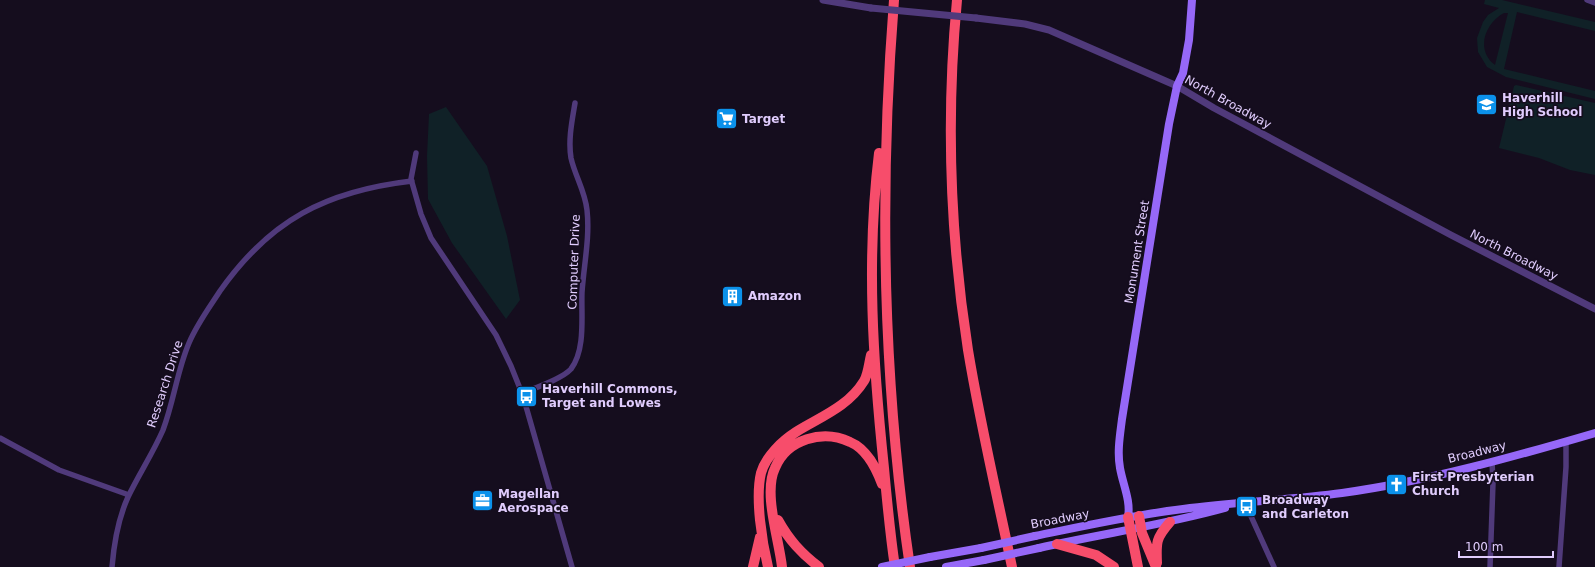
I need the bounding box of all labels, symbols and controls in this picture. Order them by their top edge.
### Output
street label: North Broadway [1182,72,1274,132]
place label: Haverhill High School [1502,91,1582,119]
school or university icon: Haverhill High School [1474,92,1500,118]
supermarket icon: Target [714,106,740,132]
place label: Target [742,112,785,126]
street label: Monument Street [1122,199,1152,305]
street label: Computer Drive [565,214,583,310]
street label: North Broadway [1468,227,1560,283]
building icon: Amazon [719,283,745,309]
place label: Amazon [748,289,802,303]
street label: Research Drive [144,339,186,429]
place label: Haverhill Commons, Target and Lowes [542,382,678,410]
bus stop icon: Haverhill Commons, Target and Lowes [514,383,540,409]
street label: Broadway [1446,438,1508,466]
place label: First Presbyterian Church [1412,470,1534,498]
church icon: First Presbyterian Church [1383,471,1409,497]
place label: Magellan Aerospace [498,487,569,515]
office icon: Magellan Aerospace [469,488,495,514]
place label: Broadway and Carleton [1262,493,1349,521]
bus stop icon: Broadway and Carleton [1234,494,1260,520]
street label: Broadway [1029,506,1091,532]
scale bar [1459,533,1553,559]
text: 100 m [1465,540,1503,554]

